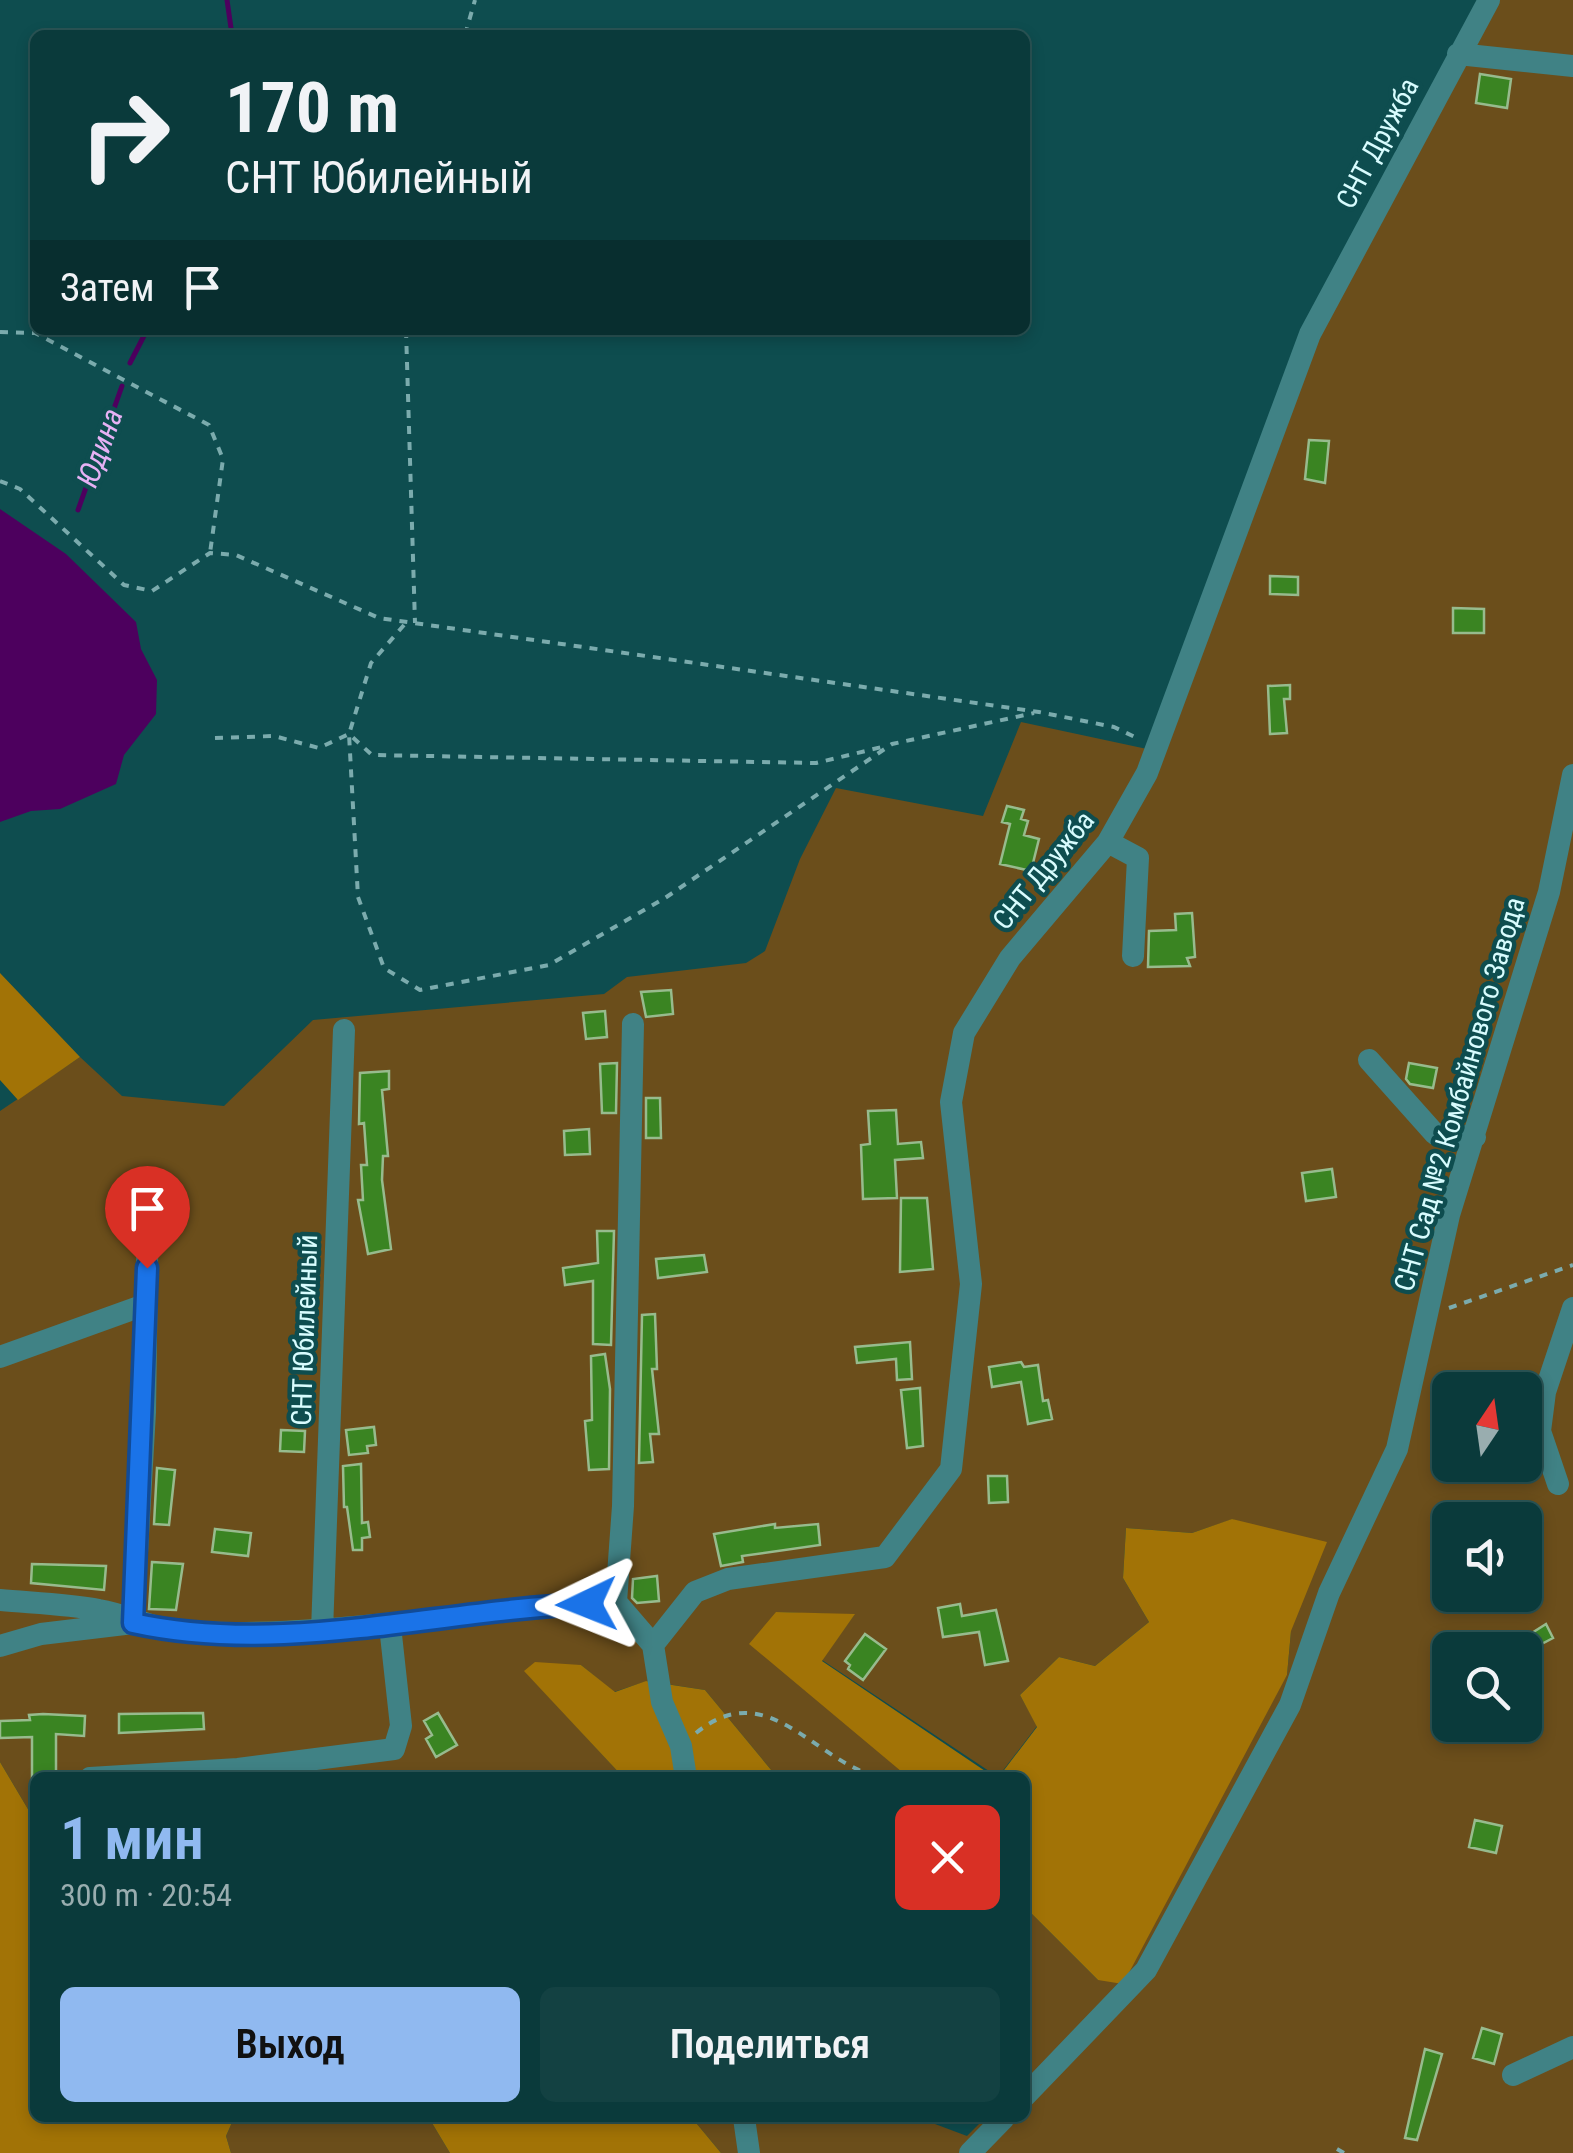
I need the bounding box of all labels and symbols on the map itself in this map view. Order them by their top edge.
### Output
street label: СНТ Дружба [1329,73,1425,214]
water label: Юдина [69,404,130,492]
street label: СНТ Дружба [986,805,1101,936]
street label: СНТ Сад №2 Комбайнового Завода [1387,893,1532,1295]
pin [105,1166,190,1269]
street label: СНТ Юбилейный [285,1234,324,1426]
north arrow [1432,1372,1542,1482]
position arrow [535,1552,639,1656]

